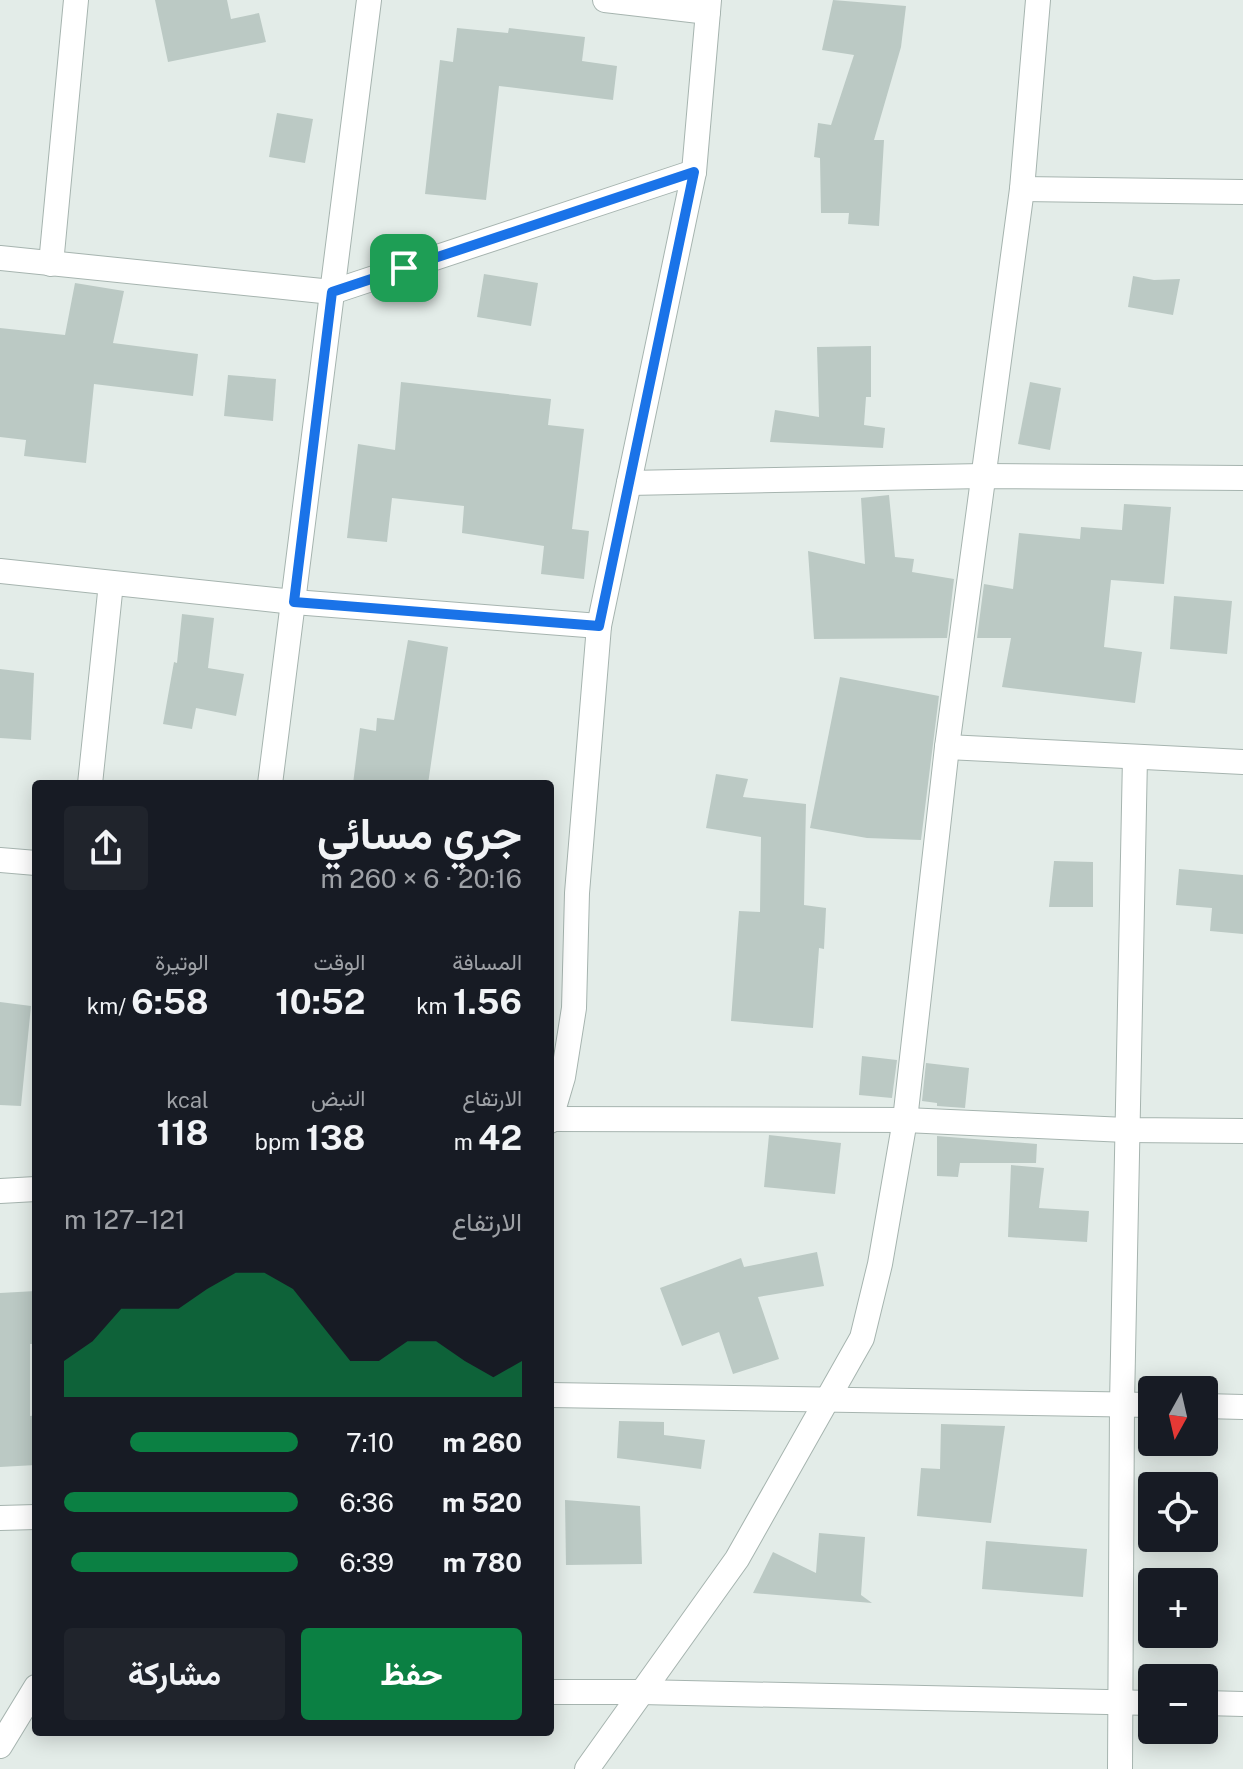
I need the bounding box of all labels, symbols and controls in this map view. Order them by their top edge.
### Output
pin [370,234,438,302]
icon: arrive [382,246,426,290]
button: share [64,806,148,890]
text: جري مسائي [317,807,522,859]
text: 20:16 · 6 × 260 m [320,863,522,894]
text: الوتيرة [155,949,209,975]
text: الوقت [314,949,365,975]
text: المسافة [452,949,522,975]
text: 6:58 [131,982,209,1022]
text: 10:52 [275,982,365,1022]
text: 1.56 [453,982,522,1022]
text: /km [87,993,131,1019]
text: km [416,993,453,1019]
text: النبض [311,1085,365,1111]
text: الارتفاع [462,1085,522,1111]
text: kcal [166,1087,209,1113]
text: 118 [157,1113,209,1153]
text: 138 [305,1118,365,1158]
text: 42 [478,1118,522,1158]
text: bpm [255,1129,305,1155]
text: m [454,1129,478,1155]
text: 121–127 m [64,1204,186,1235]
text: الارتفاع [451,1206,522,1237]
north arrow [1138,1376,1218,1456]
map controls [1138,1376,1218,1744]
text: 7:10 [346,1427,394,1458]
text: 260 m [442,1427,522,1458]
button: locate [1138,1472,1218,1552]
text: 6:36 [340,1487,394,1518]
text: 520 m [442,1487,522,1518]
text: 6:39 [340,1547,394,1578]
text: 780 m [443,1547,522,1578]
button: + [1138,1568,1218,1648]
button: مشاركة [64,1628,285,1720]
button: حفظ [301,1628,522,1720]
button: − [1138,1664,1218,1744]

